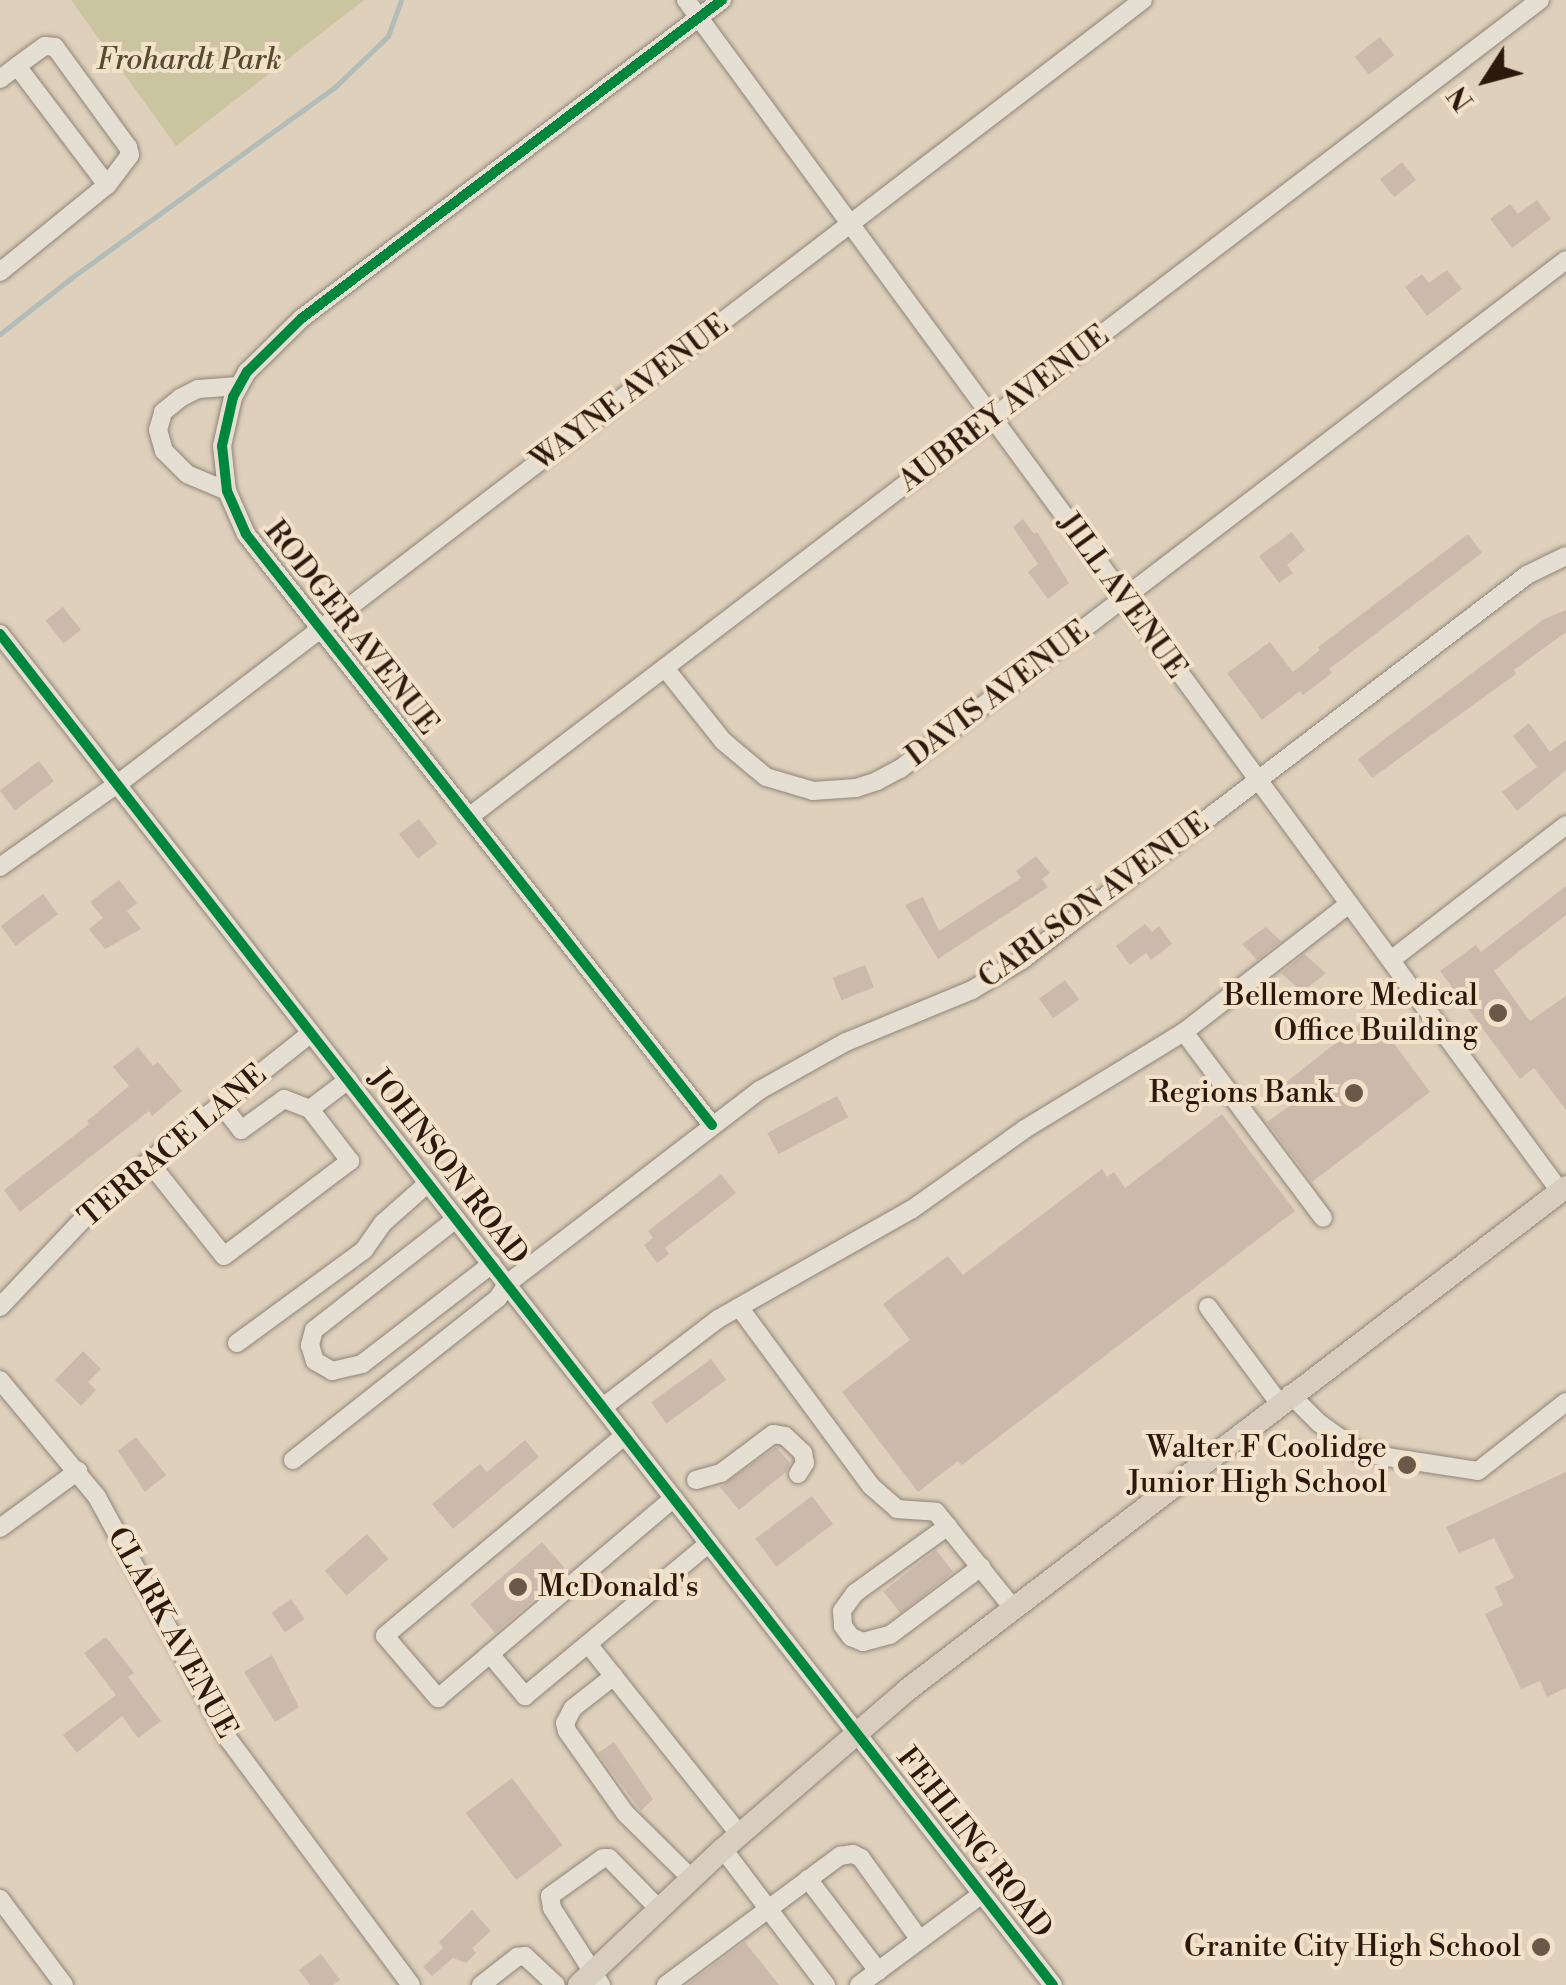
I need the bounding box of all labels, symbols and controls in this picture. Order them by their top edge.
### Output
north arrow [1436,30,1536,130]
park label: Frohardt Park [96,42,282,78]
text: N [1441,79,1482,117]
street label: WAYNE AVENUE [524,307,736,479]
street label: AUBREY AVENUE [892,318,1116,500]
street label: JILL AVENUE [1050,506,1194,686]
street label: RODGER AVENUE [256,514,446,742]
street label: DAVIS AVENUE [899,614,1097,774]
street label: CARLSON AVENUE [972,805,1216,997]
place label: Bellemore Medical Office Building [1224,978,1478,1048]
marker: Bellemore Medical Office Building [1487,1002,1509,1024]
street label: TERRACE LANE [72,1057,274,1235]
street label: JOHNSON ROAD [360,1062,536,1272]
place label: Regions Bank [1149,1075,1334,1111]
marker: Regions Bank [1343,1082,1365,1104]
place label: Walter F Coolidge Junior High School [1127,1430,1387,1500]
marker: Walter F Coolidge Junior High School [1396,1454,1418,1476]
street label: CLARK AVENUE [99,1521,245,1745]
place label: McDonald's [538,1569,699,1605]
marker: McDonald's [507,1576,529,1598]
street label: FEHLING ROAD [888,1740,1060,1946]
place label: Granite City High School [1184,1929,1521,1965]
marker: Granite City High School [1530,1936,1552,1958]

